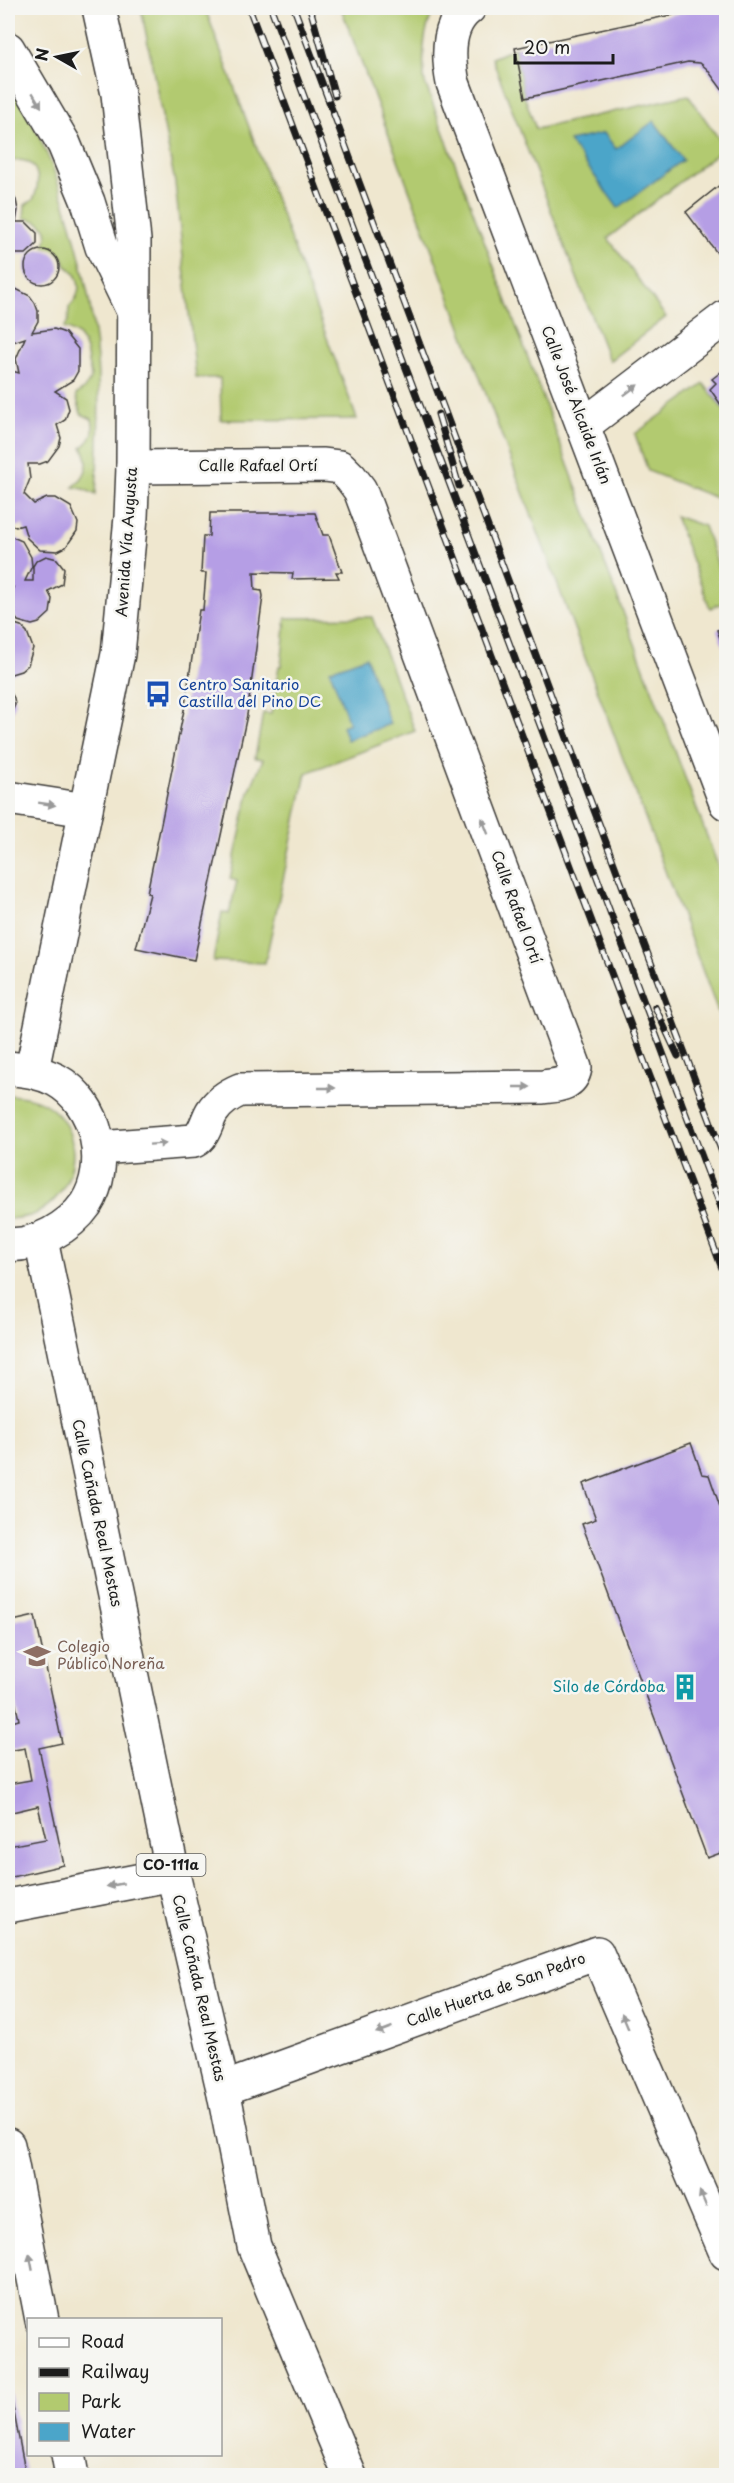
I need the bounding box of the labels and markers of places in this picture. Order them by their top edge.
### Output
place label: Centro Sanitario Castilla del Pino DC [178,672,321,712]
bus stop icon: Centro Sanitario Castilla del Pino DC [143,679,173,709]
place label: Colegio Público Noreña [57,1634,165,1674]
school or university icon: Colegio Público Noreña [22,1641,52,1671]
building icon: Silo de Córdoba [670,1672,700,1702]
place label: Silo de Córdoba [552,1674,666,1697]

